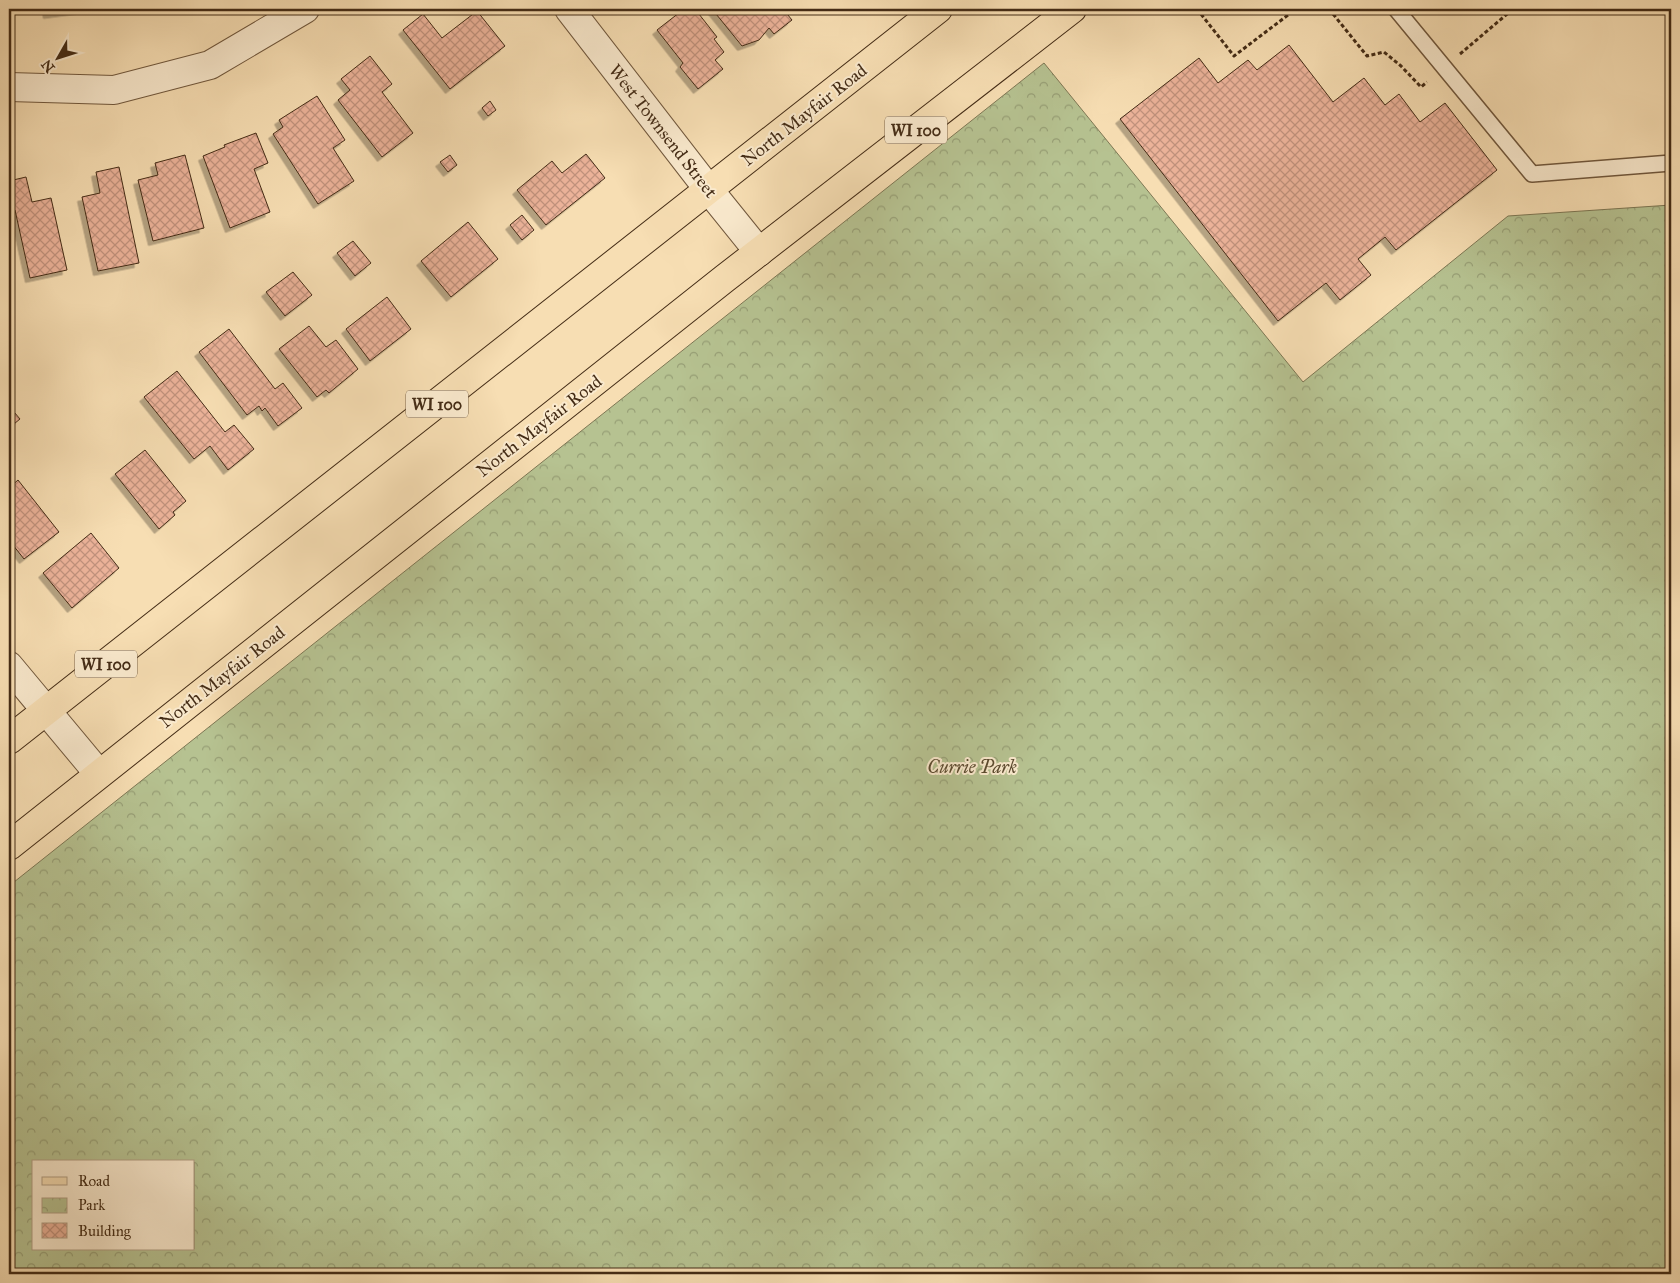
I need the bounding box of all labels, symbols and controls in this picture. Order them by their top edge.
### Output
north arrow [32,32,82,82]
text: N [38,56,59,76]
street label: North Mayfair Road [737,59,871,171]
street label: West Townsend Street [604,60,722,203]
road number: WI 100 [885,116,947,144]
street label: North Mayfair Road [472,370,606,482]
road number: WI 100 [406,390,468,418]
street label: North Mayfair Road [155,621,289,733]
road number: WI 100 [75,651,137,678]
park label: Currie Park [927,756,1017,778]
legend [32,1160,195,1250]
text: Road [78,1172,110,1190]
text: Park [78,1196,105,1214]
text: Building [78,1222,132,1240]

